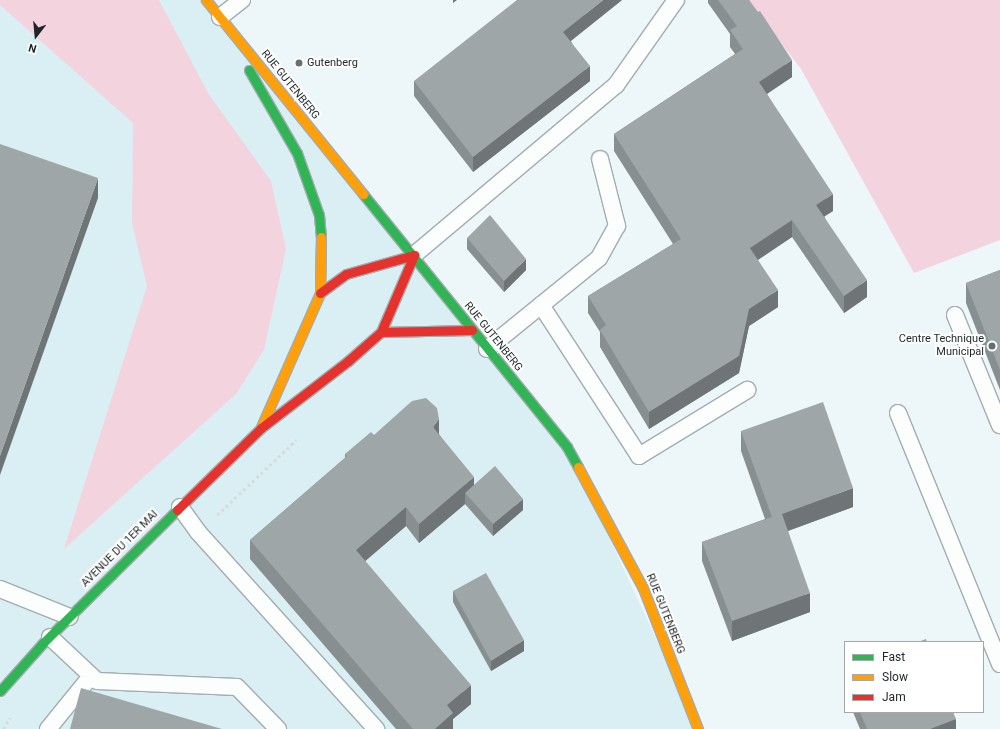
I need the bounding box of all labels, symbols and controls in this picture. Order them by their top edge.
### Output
north arrow [16,16,56,56]
text: N [27,41,38,55]
street label: RUE GUTENBERG [258,48,322,122]
place label: Gutenberg [307,56,358,70]
marker: Gutenberg [294,58,304,68]
street label: RUE GUTENBERG [461,300,525,374]
place label: Centre Technique Municipal [899,333,984,359]
marker: Centre Technique Municipal [987,341,997,351]
street label: AVENUE DU 1ER MAI [79,508,161,590]
street label: RUE GUTENBERG [643,572,687,656]
legend [844,641,984,713]
text: Fast [882,650,905,664]
text: Slow [882,670,908,684]
text: Jam [882,690,906,704]

